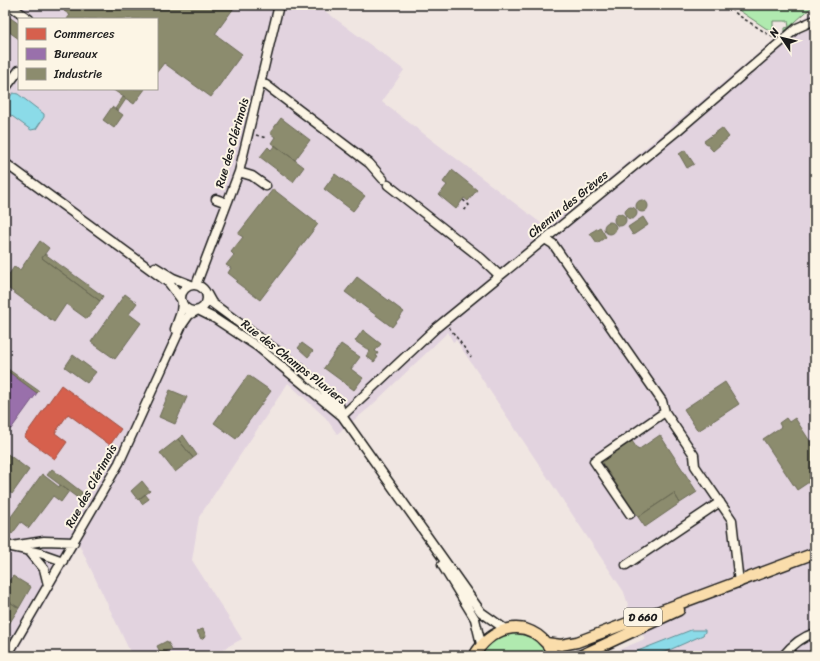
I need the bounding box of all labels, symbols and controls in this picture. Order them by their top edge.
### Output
legend [18,18,158,90]
north arrow [762,18,802,58]
text: Commerces [54,23,115,45]
text: N [764,24,784,42]
text: Bureaux [54,43,99,65]
text: Industrie [53,63,102,85]
street label: Rue des Clérimois [209,95,255,191]
street label: Chemin des Grèves [523,164,614,244]
street label: Rue des Champs Pluviers [236,313,352,411]
street label: Rue des Clérimois [59,440,123,532]
road number: D 660 [624,608,662,626]

